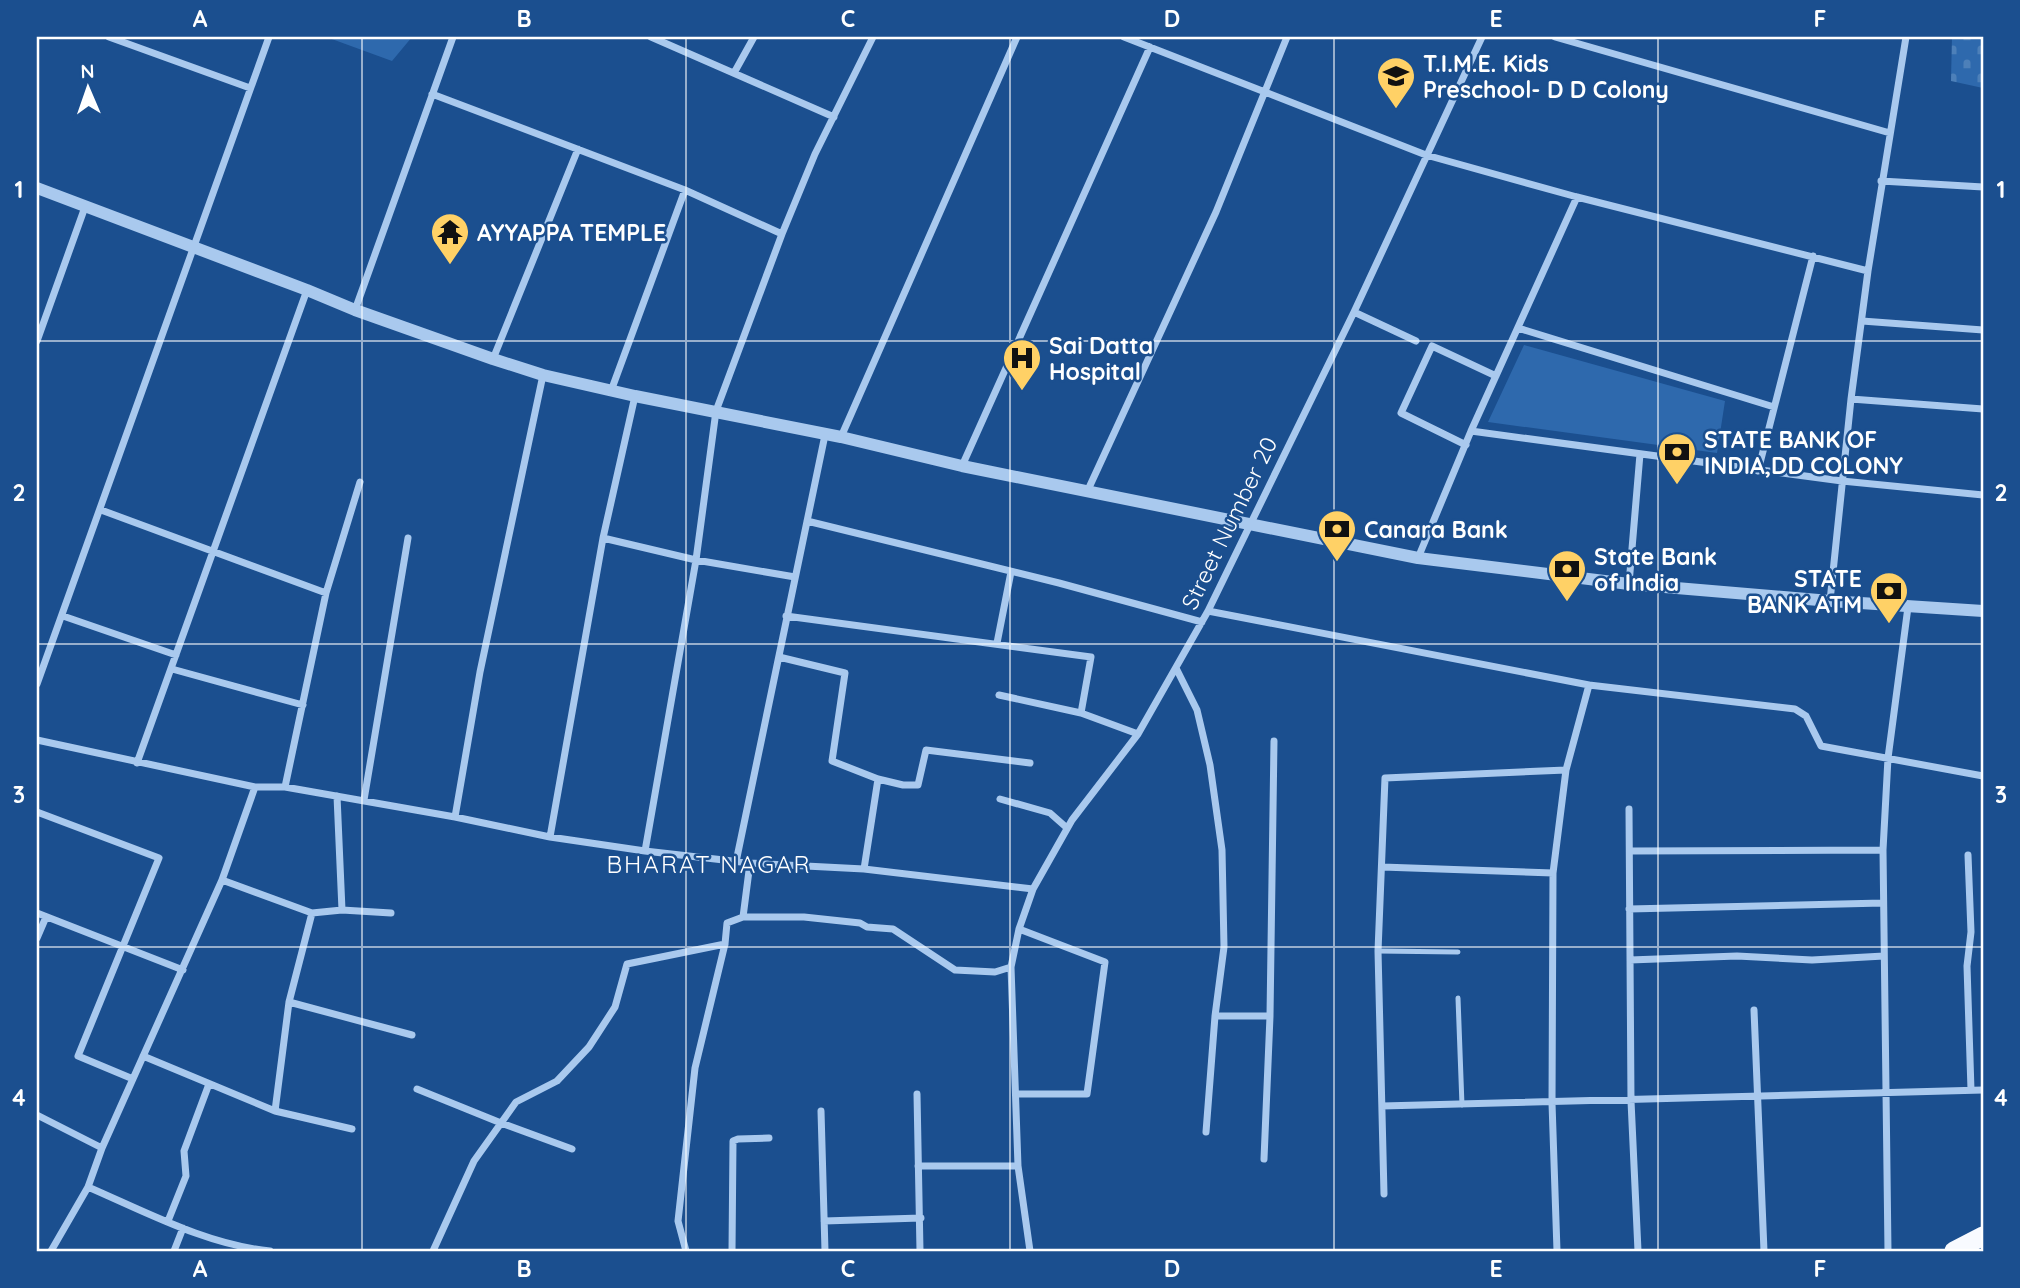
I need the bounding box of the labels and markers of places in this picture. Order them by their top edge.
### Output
place label: T.I.M.E. Kids Preschool- D D Colony [1423,49,1669,104]
school or university icon: T.I.M.E. Kids Preschool- D D Colony [1375,55,1417,110]
temple icon: AYYAPPA TEMPLE [429,211,471,266]
place label: AYYAPPA TEMPLE [477,218,666,247]
place label: Sai Datta Hospital [1049,331,1153,386]
hospital icon: Sai Datta Hospital [1001,337,1043,392]
place label: STATE BANK OF INDIA,DD COLONY [1704,425,1903,480]
bank icon: STATE BANK OF INDIA,DD COLONY [1656,431,1698,486]
bank icon: Canara Bank [1316,508,1358,563]
place label: Canara Bank [1364,515,1508,544]
place label: State Bank of India [1594,542,1717,597]
bank icon: State Bank of India [1546,548,1588,603]
place label: STATE BANK ATM [1747,564,1862,619]
bank icon: STATE BANK ATM [1868,570,1910,625]

